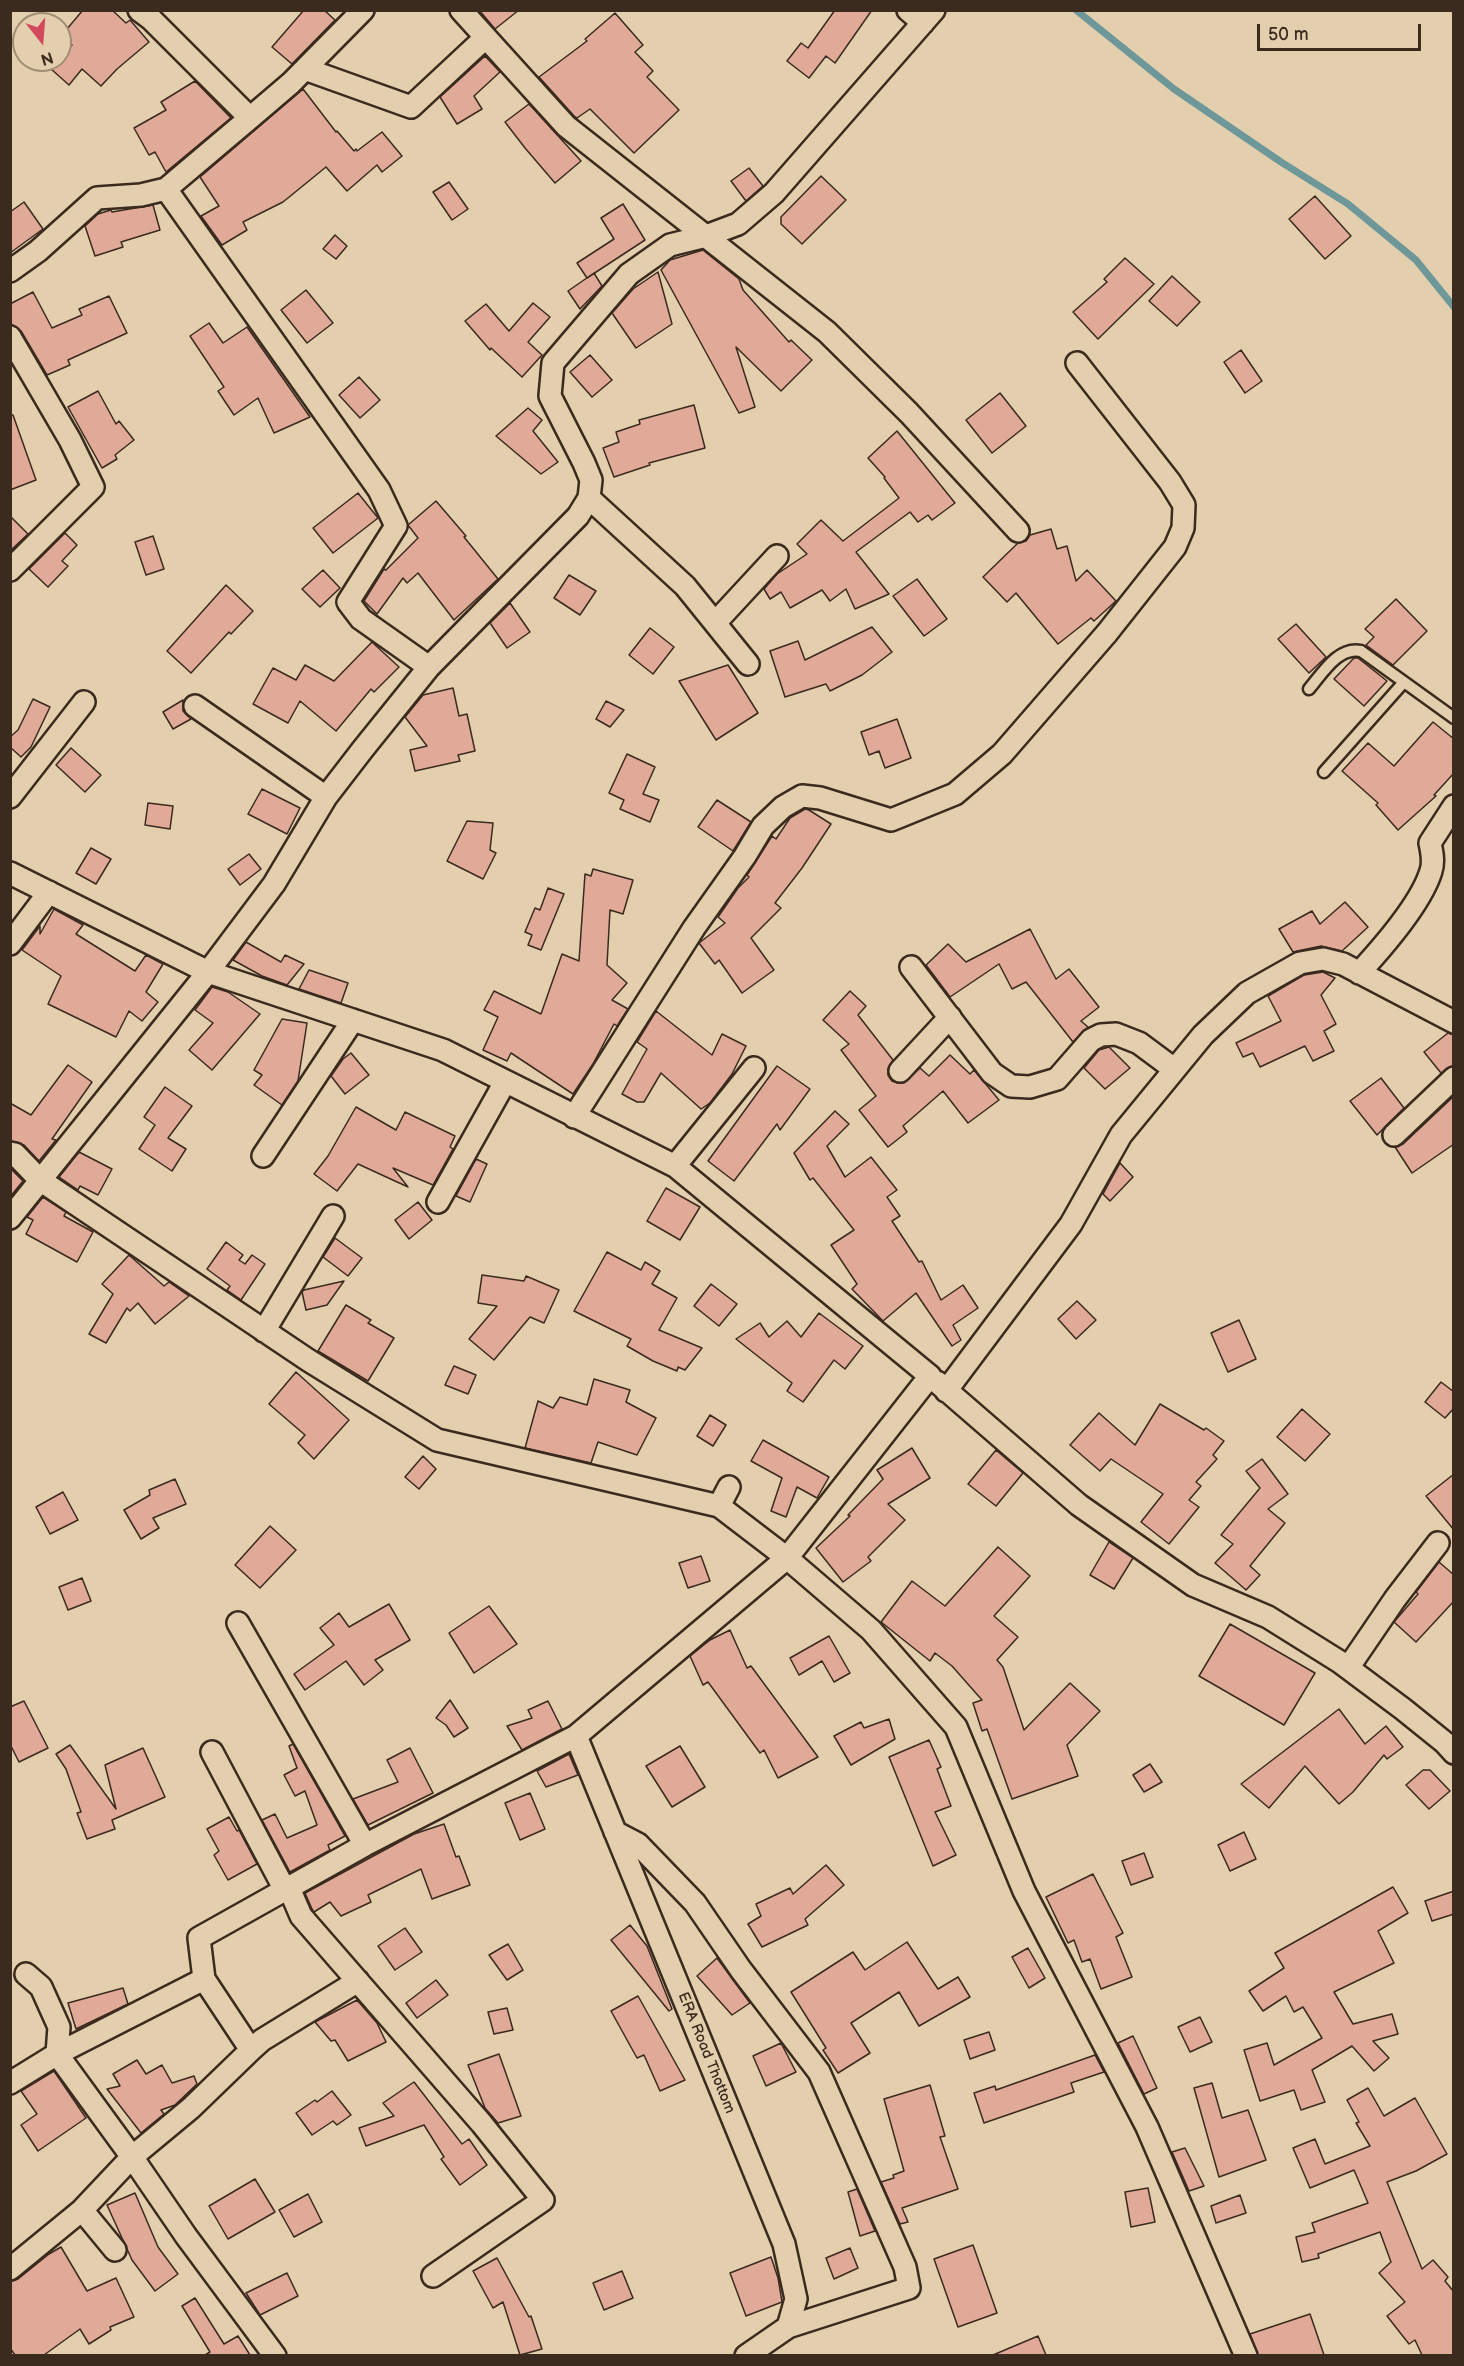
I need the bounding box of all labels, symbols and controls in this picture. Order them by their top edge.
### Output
north arrow [12,12,72,72]
scale bar [1260,12,1424,50]
text: 50 m [1268,24,1309,45]
text: N [38,47,55,69]
street label: ERA Road Thottom [673,1990,739,2116]

